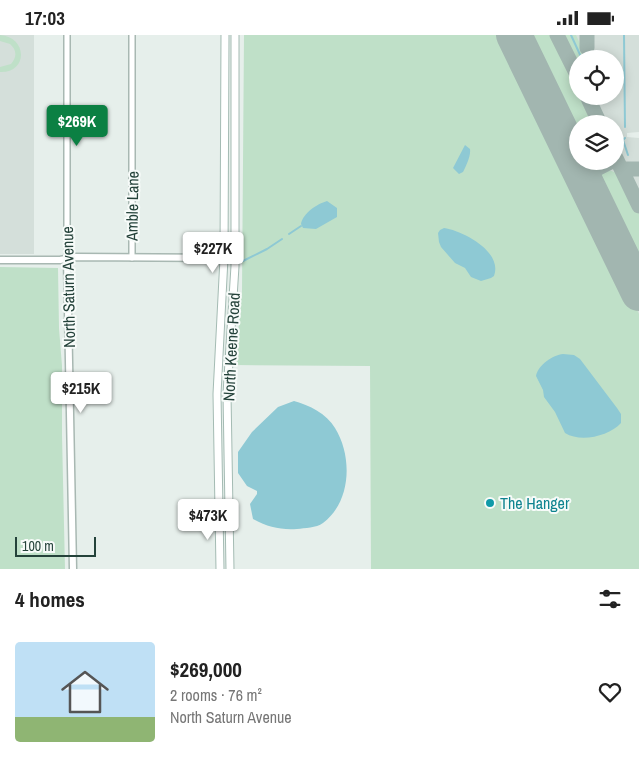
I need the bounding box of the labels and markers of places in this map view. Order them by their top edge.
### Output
pin: $269K [42,105,112,147]
pin: $227K [178,231,248,274]
pin: $215K [46,371,116,414]
place label: The Hanger [500,492,570,514]
marker: The Hanger [484,497,496,509]
pin: $473K [173,499,243,541]

